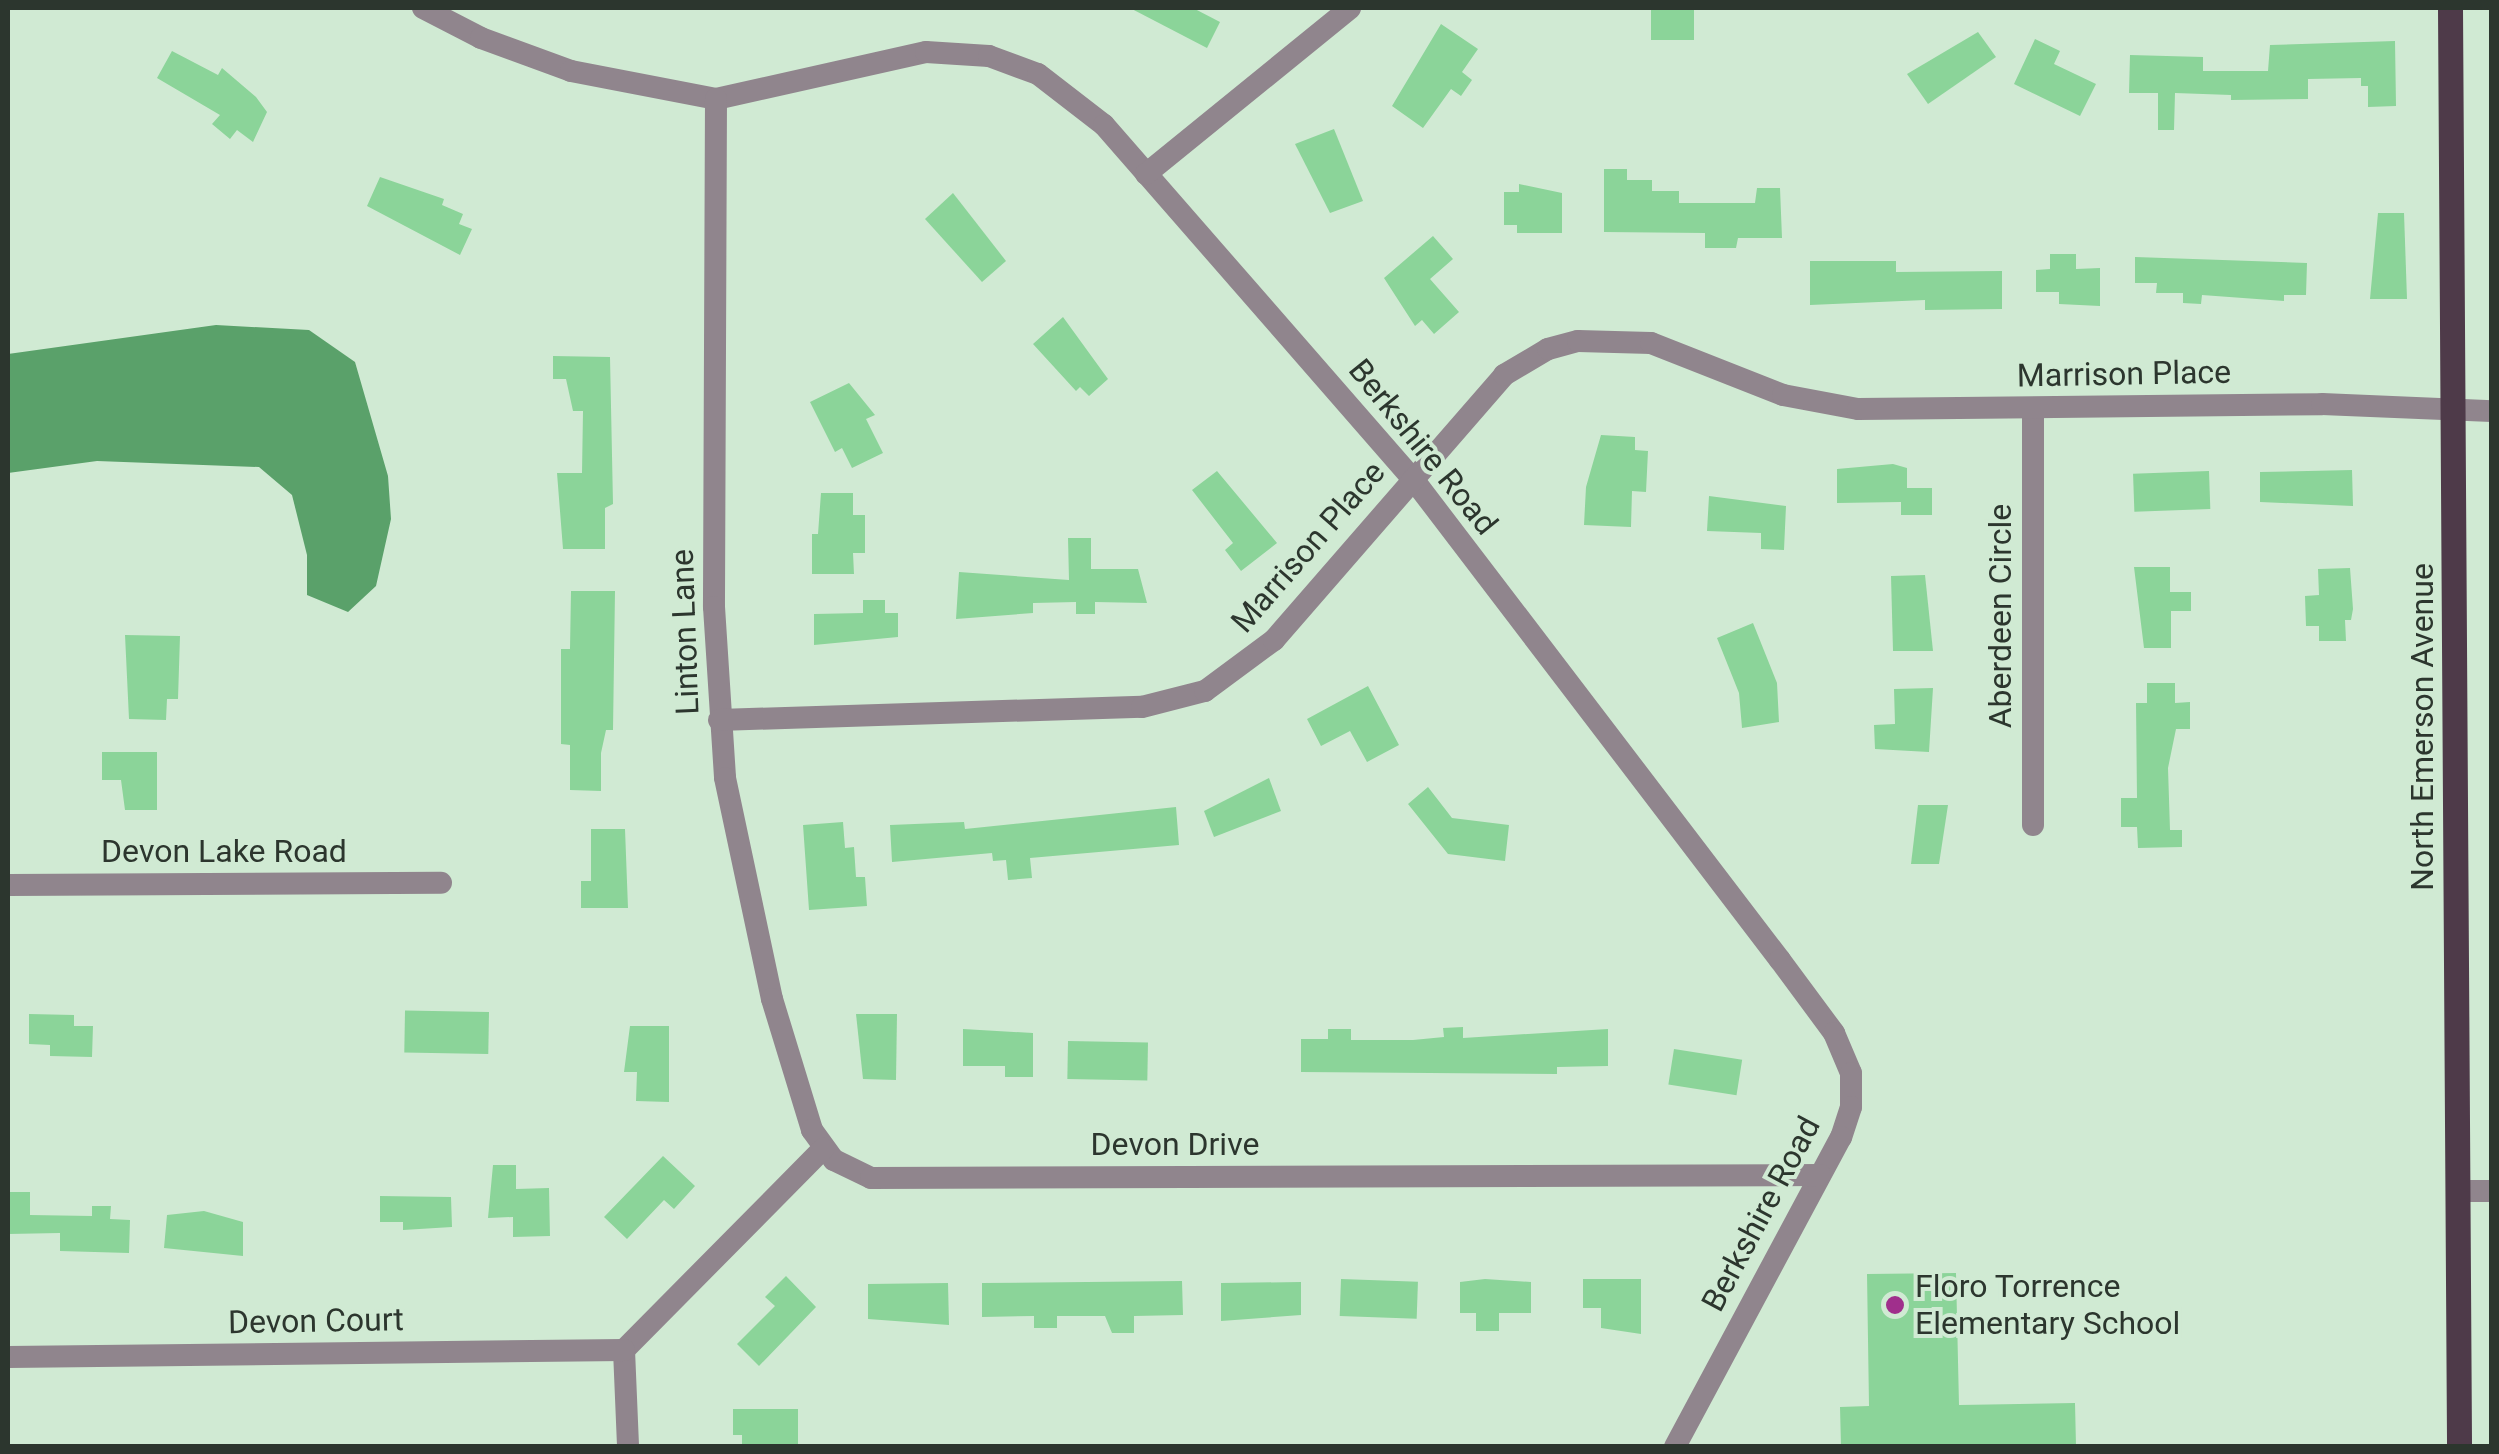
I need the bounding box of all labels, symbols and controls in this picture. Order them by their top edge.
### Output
street label: Berkshire Road [1341,351,1505,543]
street label: Marrison Place [2017,353,2231,395]
street label: Marrison Place [1223,454,1393,640]
street label: Aberdeen Circle [1981,504,2019,728]
street label: Linton Lane [663,548,707,716]
street label: North Emerson Avenue [2403,563,2441,891]
street label: Devon Lake Road [101,832,347,870]
street label: Berkshire Road [1694,1110,1828,1318]
street label: Devon Drive [1091,1125,1259,1163]
place label: Floro Torrence Elementary School [1915,1268,2180,1343]
marker: Floro Torrence Elementary School [1884,1294,1906,1316]
street label: Devon Court [228,1300,404,1342]

